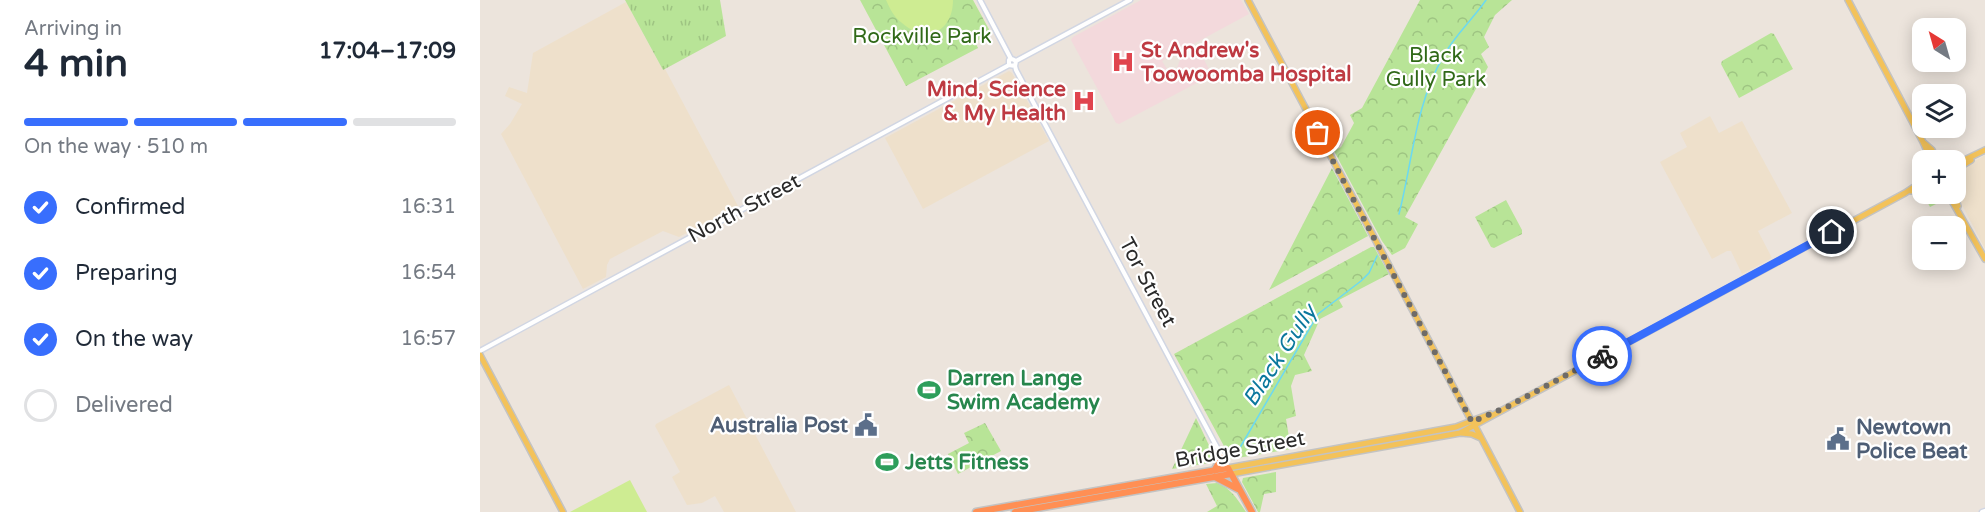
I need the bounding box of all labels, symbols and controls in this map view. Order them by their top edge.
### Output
text: Arriving in [24,17,122,41]
north arrow [1912,18,1966,72]
map controls [1912,18,1966,270]
park label: Rockville Park [852,24,992,49]
text: 17:04–17:09 [319,38,456,64]
place label: St Andrew's Toowoomba Hospital [1140,38,1352,87]
text: 4 min [24,40,128,87]
park label: Black Gully Park [1386,43,1486,92]
hospital icon: St Andrew's Toowoomba Hospital [1110,49,1136,75]
place label: Mind, Science & My Health [927,77,1066,126]
button: layers [1912,84,1966,138]
hospital icon: Mind, Science & My Health [1071,88,1097,114]
pin [1292,107,1343,158]
icon: bag [1301,116,1334,149]
text: On the way · 510 m [24,135,208,159]
button: + [1912,150,1966,204]
street label: North Street [684,168,805,249]
icon: check [24,191,57,224]
text: Confirmed [75,194,185,220]
text: 16:31 [401,195,456,219]
pin [1806,206,1857,257]
icon: home [1815,215,1848,248]
button: − [1912,216,1966,270]
street label: Tor Street [1114,233,1182,331]
icon: check [24,257,57,290]
text: Preparing [75,260,178,286]
text: 16:54 [401,261,456,285]
water label: Black Gully [1238,298,1323,411]
icon: check [24,323,57,356]
text: On the way [75,326,193,352]
courier [1572,326,1632,386]
text: 16:57 [401,327,456,351]
icon: bike [1586,340,1619,373]
place label: Darren Lange Swim Academy [947,366,1100,415]
sports icon: Darren Lange Swim Academy [916,377,942,403]
text: Delivered [75,392,173,418]
public building icon: Australia Post [853,412,879,438]
place label: Australia Post [710,413,848,438]
place label: Newtown Police Beat [1856,415,1967,464]
street label: Bridge Street [1173,426,1307,473]
public building icon: Newtown Police Beat [1825,426,1851,452]
sports icon: Jetts Fitness [874,449,900,475]
place label: Jetts Fitness [904,450,1029,475]

